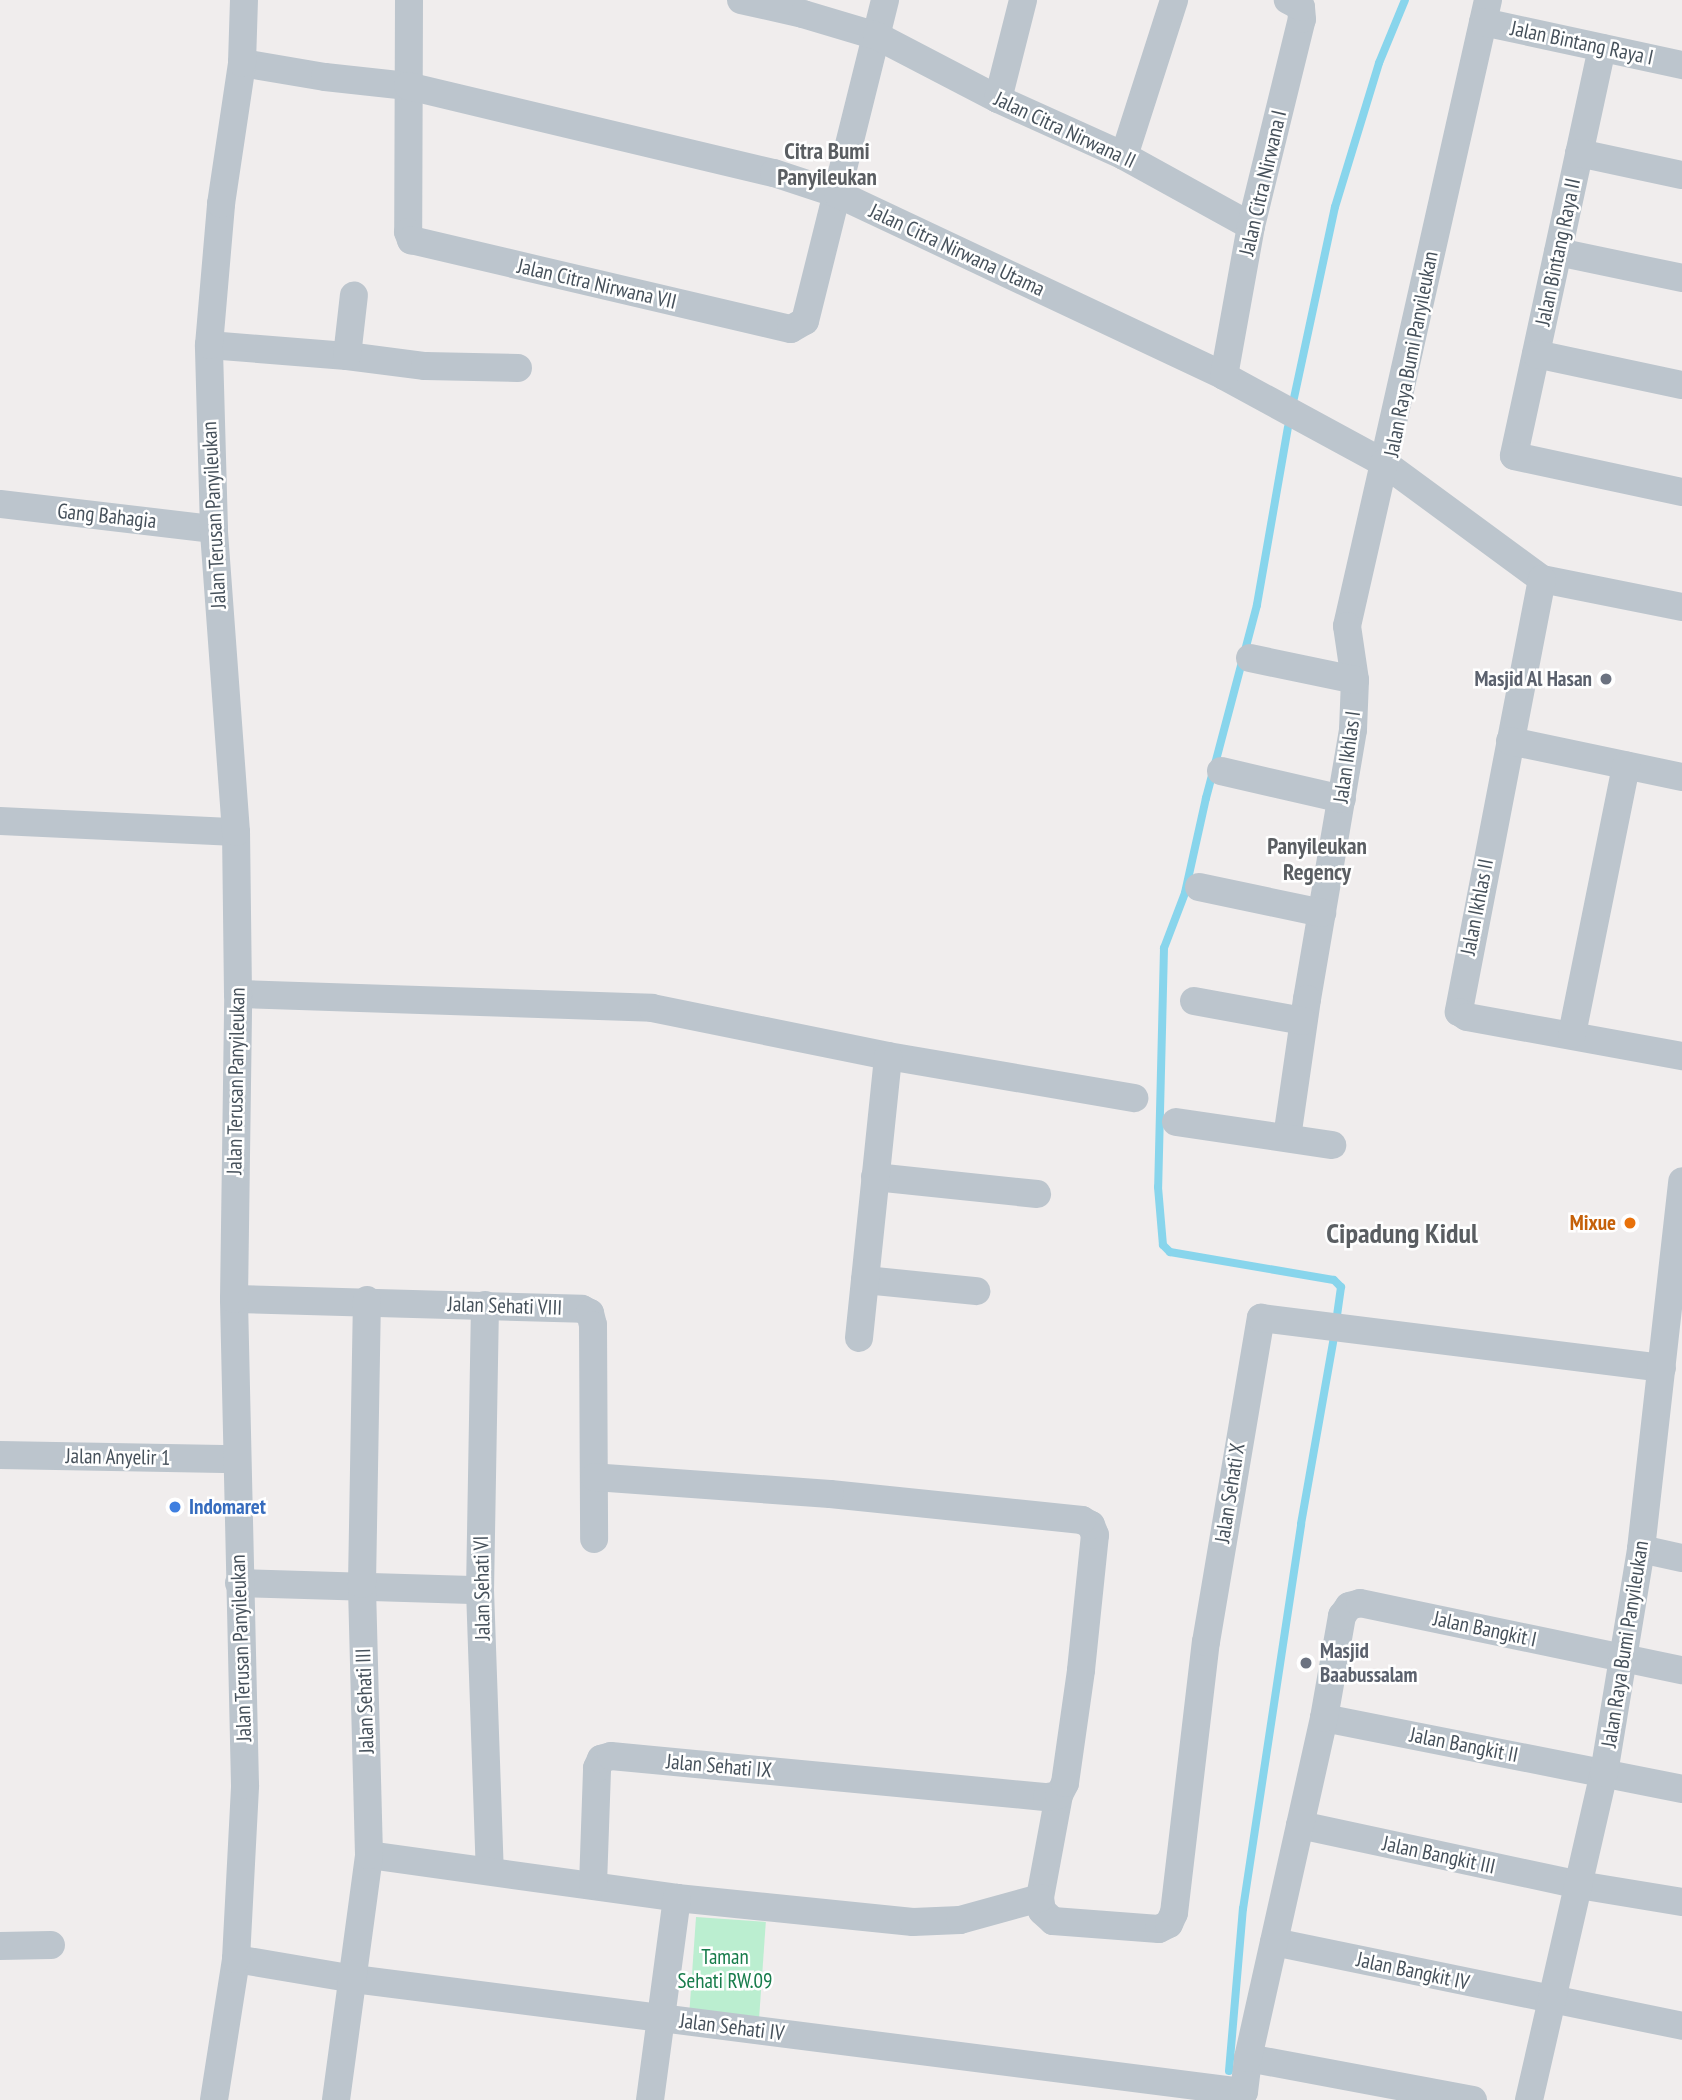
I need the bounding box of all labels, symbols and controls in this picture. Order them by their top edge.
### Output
street label: Jalan Bintang Raya I [1508,16,1656,70]
street label: Jalan Citra Nirwana II [990,86,1140,174]
street label: Jalan Citra Nirwana I [1234,108,1292,258]
district label: Citra Bumi Panyileukan [777,137,877,191]
street label: Jalan Bintang Raya II [1530,176,1586,328]
street label: Jalan Citra Nirwana Utama [865,198,1049,302]
street label: Jalan Raya Bumi Panyileukan [1379,249,1443,459]
street label: Jalan Citra Nirwana VII [515,253,679,315]
street label: Jalan Terusan Panyileukan [197,421,231,609]
street label: Gang Bahagia [56,498,158,534]
place label: Masjid Al Hasan [1474,666,1592,692]
marker: Masjid Al Hasan [1598,671,1614,687]
street label: Jalan Ikhlas I [1328,709,1366,805]
district label: Panyileukan Regency [1267,832,1367,886]
street label: Jalan Ikhlas II [1455,857,1499,957]
street label: Jalan Terusan Panyileukan [222,987,250,1175]
place label: Mixue [1570,1210,1616,1236]
marker: Mixue [1622,1215,1638,1231]
district label: Cipadung Kidul [1326,1216,1478,1250]
street label: Jalan Sehati VIII [447,1291,563,1321]
street label: Jalan Sehati X [1210,1441,1250,1545]
street label: Jalan Anyelir 1 [65,1443,171,1471]
place label: Indomaret [189,1494,266,1520]
marker: Indomaret [167,1499,183,1515]
street label: Jalan Sehati VI [468,1535,496,1641]
street label: Jalan Raya Bumi Panyileukan [1596,1539,1654,1749]
street label: Jalan Terusan Panyileukan [225,1554,257,1742]
street label: Jalan Bangkit I [1431,1606,1539,1652]
place label: Masjid Baabussalam [1320,1638,1417,1688]
street label: Jalan Sehati III [351,1648,379,1754]
marker: Masjid Baabussalam [1298,1655,1314,1671]
street label: Jalan Bangkit II [1408,1722,1520,1768]
street label: Jalan Sehati IX [665,1749,773,1783]
street label: Jalan Bangkit III [1380,1831,1498,1879]
park label: Taman Sehati RW.09 [678,1944,772,1994]
street label: Jalan Bangkit IV [1354,1947,1472,1995]
street label: Jalan Sehati IV [678,2008,786,2046]

